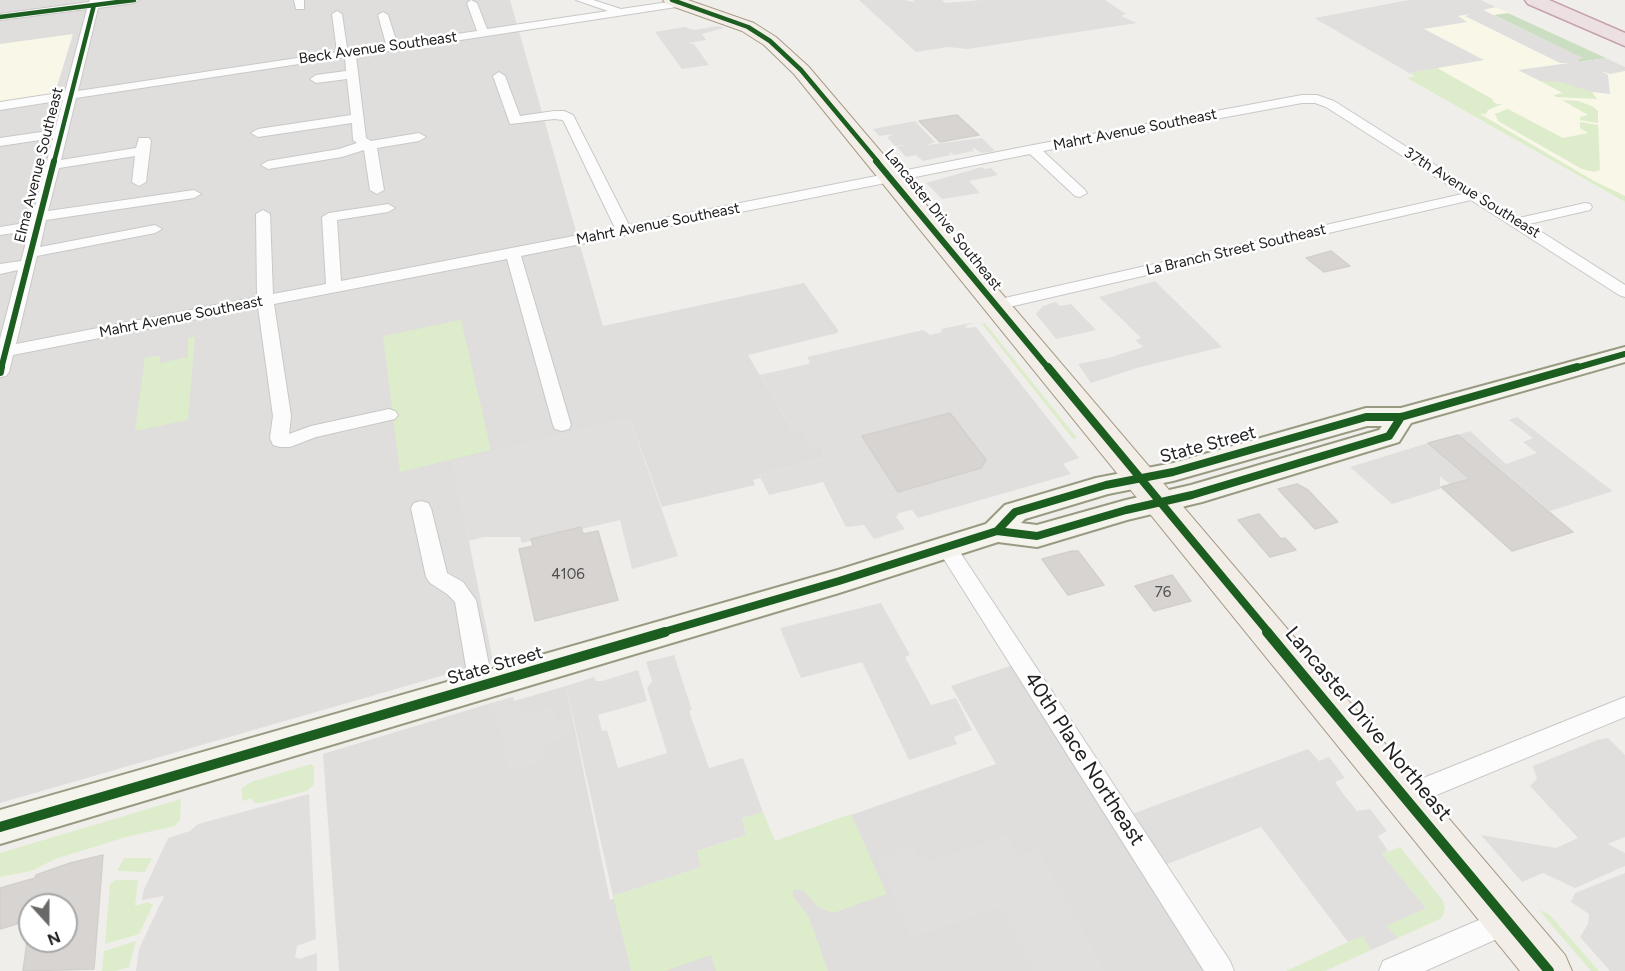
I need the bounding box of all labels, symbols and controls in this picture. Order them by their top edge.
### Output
street label: Beck Avenue Southeast [298,28,458,68]
street label: Elma Avenue Southeast [11,85,67,245]
street label: Mahrt Avenue Southeast [1052,105,1218,155]
street label: 37th Avenue Southeast [1401,144,1543,242]
street label: Lancaster Drive Southeast [881,146,1005,294]
street label: Mahrt Avenue Southeast [575,199,741,249]
street label: La Branch Street Southeast [1144,221,1328,279]
street label: Mahrt Avenue Southeast [98,292,264,342]
street label: State Street [1158,422,1258,468]
house number: 4106 [551,566,585,584]
house number: 76 [1155,584,1171,602]
street label: Lancaster Drive Northeast [1279,622,1457,826]
street label: State Street [445,642,545,690]
street label: 40th Place Northeast [1018,667,1150,851]
north arrow [18,893,78,953]
text: N [45,927,63,949]

